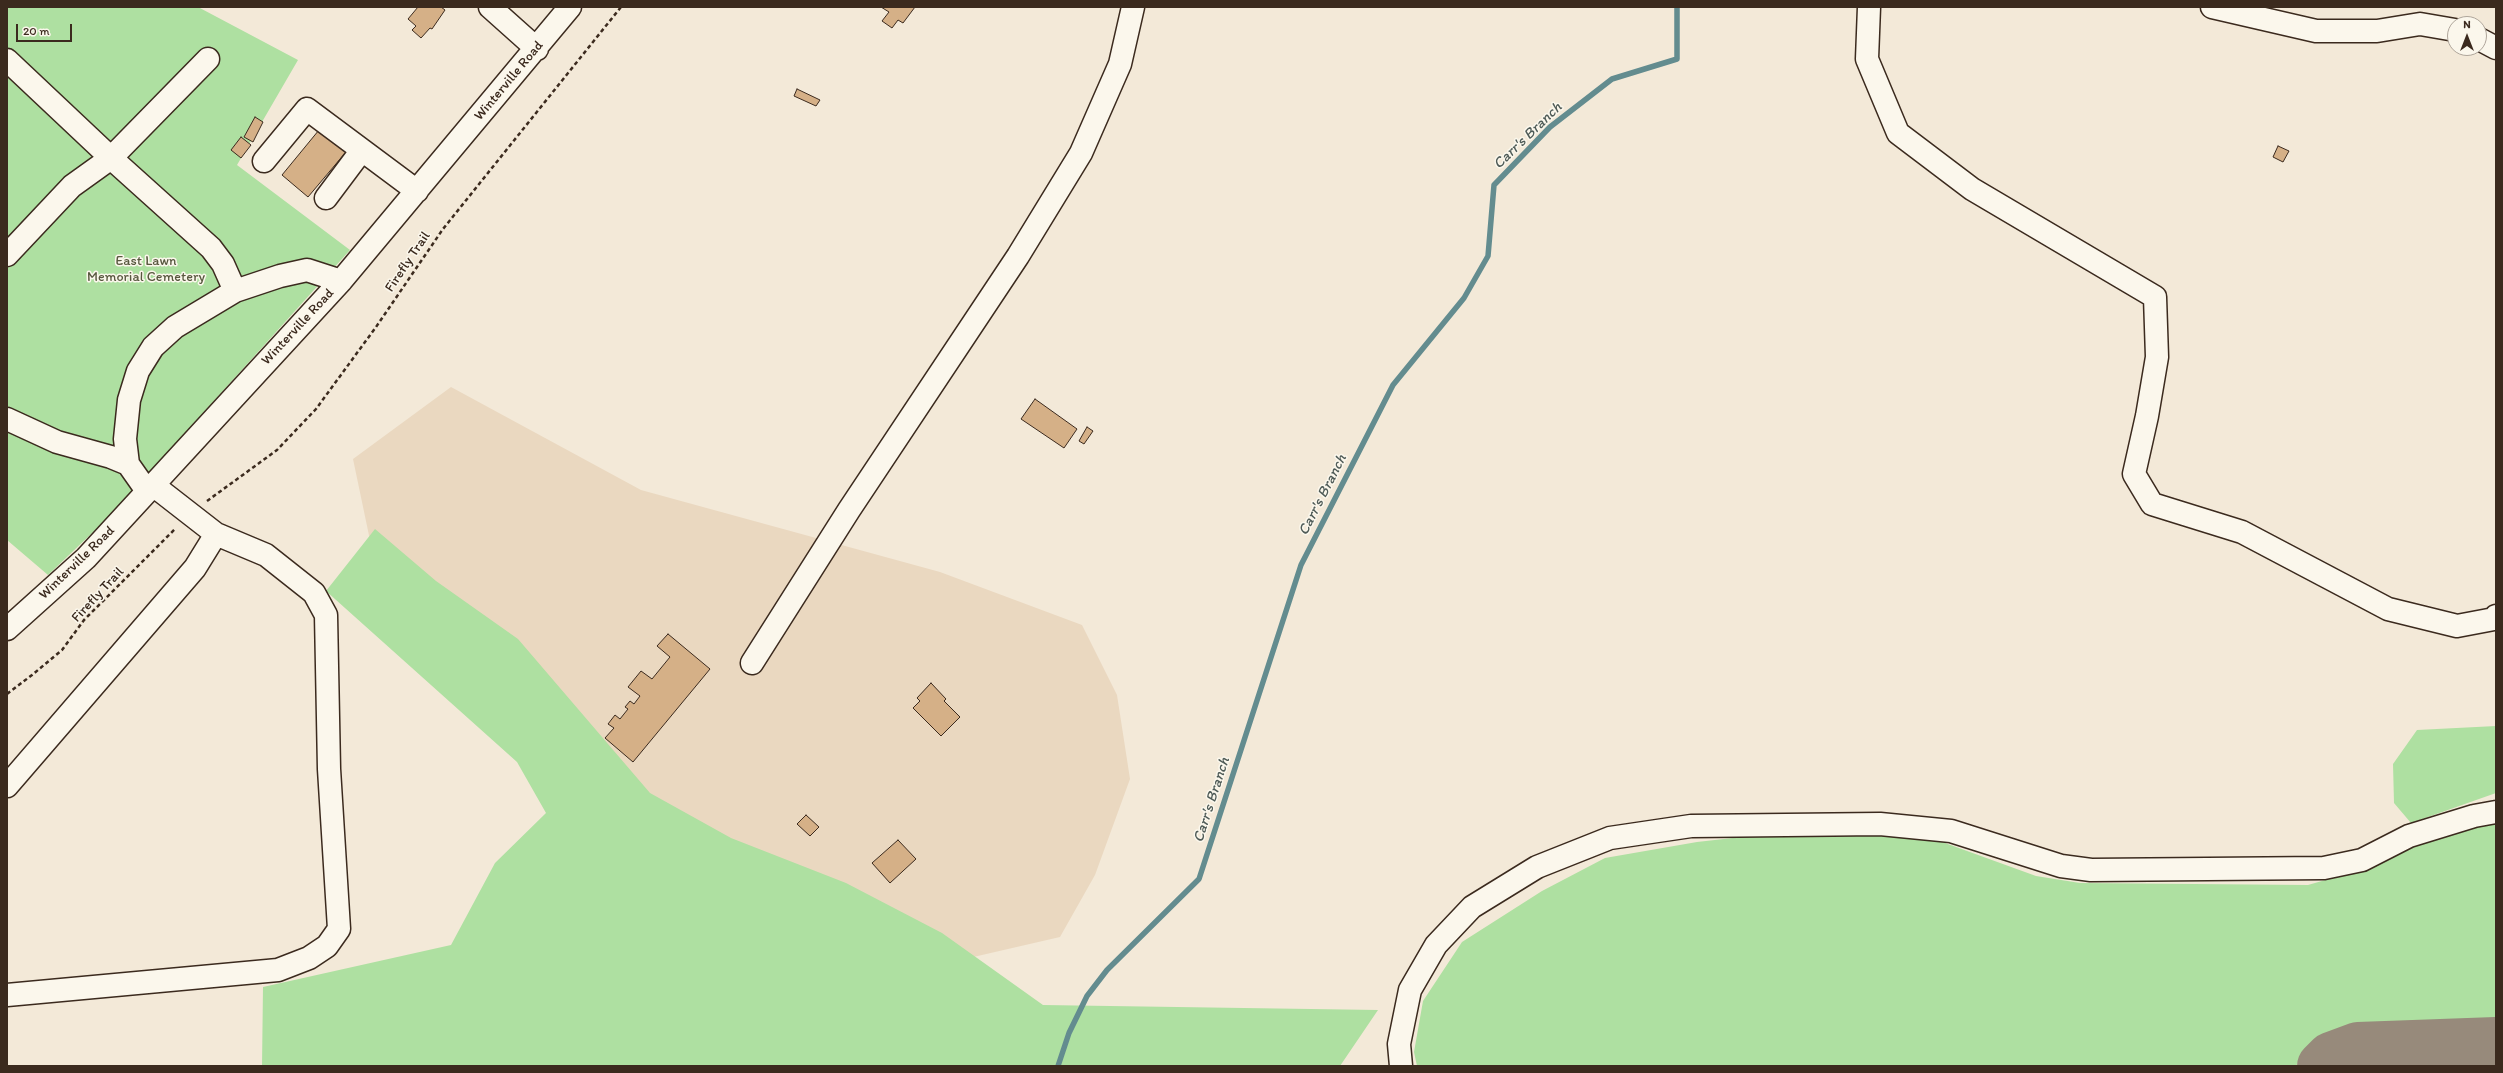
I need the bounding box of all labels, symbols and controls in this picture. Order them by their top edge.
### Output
scale bar [18,16,74,42]
north arrow [2447,16,2487,56]
text: N [2463,18,2471,31]
text: 20 m [23,24,50,38]
street label: Winterville Road [471,38,547,124]
water label: Carr's Branch [1490,99,1566,173]
street label: Firefly Trail [382,229,434,295]
park label: East Lawn Memorial Cemetery [87,253,205,286]
street label: Winterville Road [258,285,338,369]
water label: Carr's Branch [1295,451,1351,539]
street label: Winterville Road [36,523,118,603]
street label: Firefly Trail [68,564,128,626]
water label: Carr's Branch [1190,755,1234,845]

